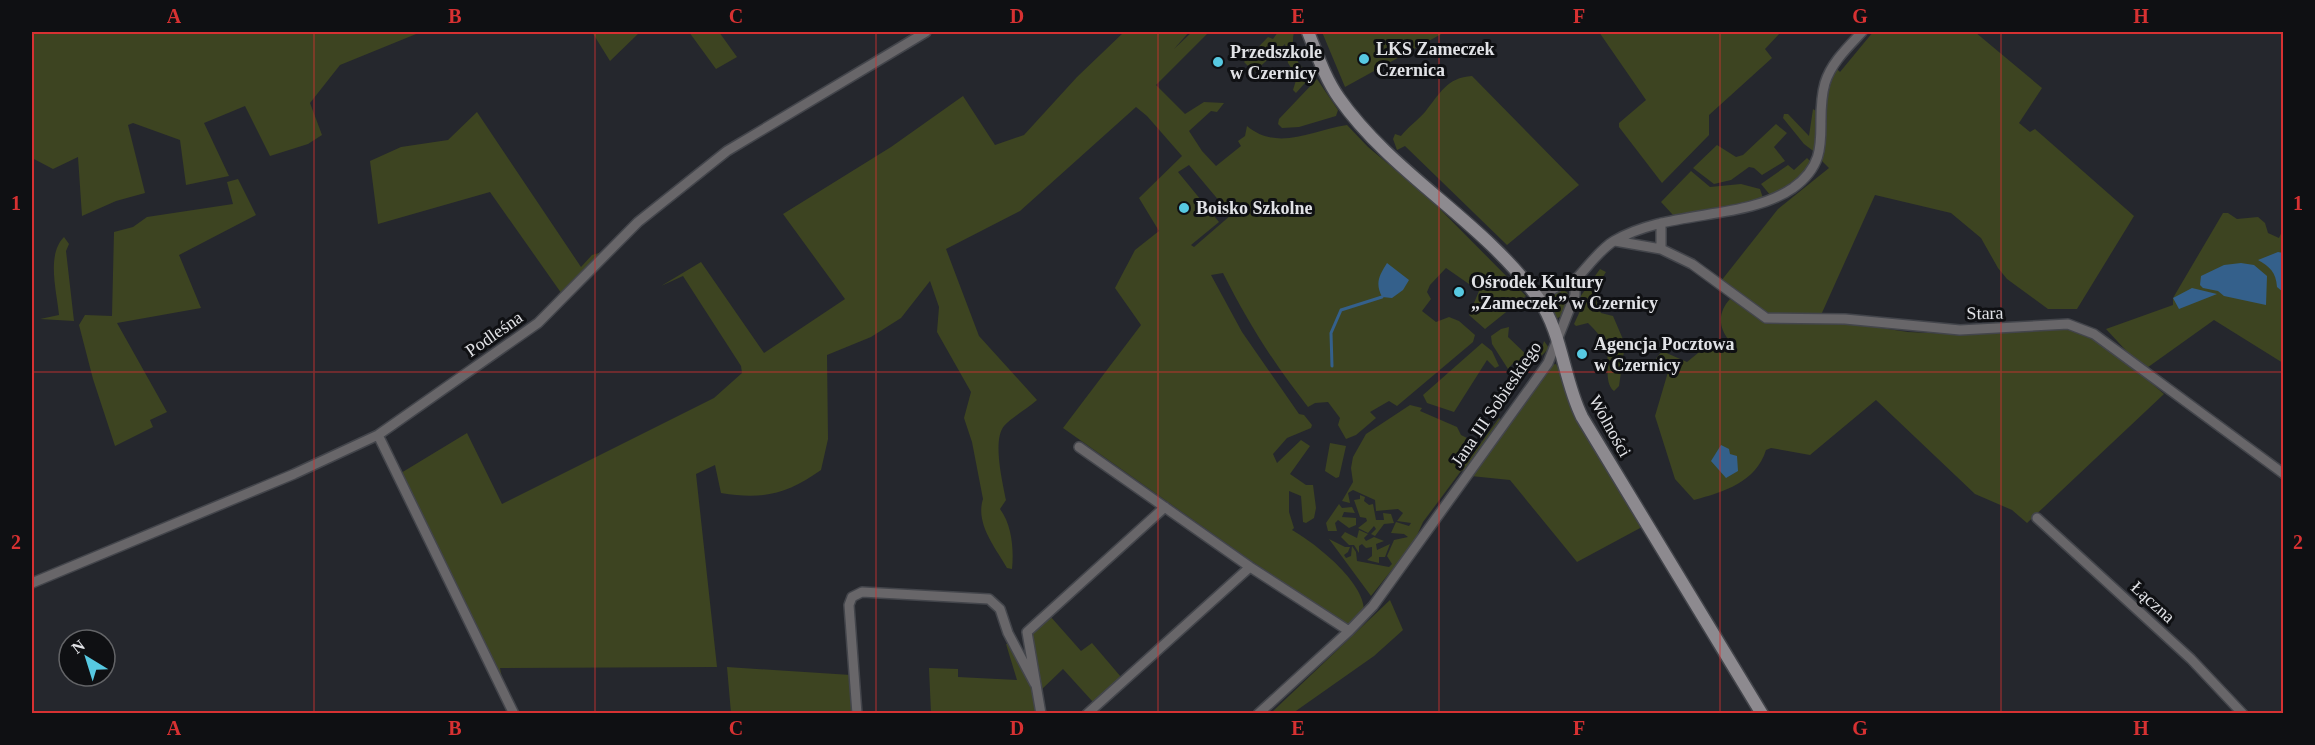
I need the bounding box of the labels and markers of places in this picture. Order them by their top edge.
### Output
place label: LKS Zameczek Czernica [1376,39,1495,80]
place label: Przedszkole w Czernicy [1230,42,1322,83]
marker: LKS Zameczek Czernica [1357,52,1371,66]
marker: Przedszkole w Czernicy [1211,55,1225,69]
place label: Boisko Szkolne [1196,198,1313,218]
marker: Boisko Szkolne [1177,201,1191,215]
place label: Ośrodek Kultury „Zameczek” w Czernicy [1471,272,1658,313]
marker: Ośrodek Kultury „Zameczek” w Czernicy [1452,285,1466,299]
place label: Agencja Pocztowa w Czernicy [1594,334,1734,375]
marker: Agencja Pocztowa w Czernicy [1575,347,1589,361]

